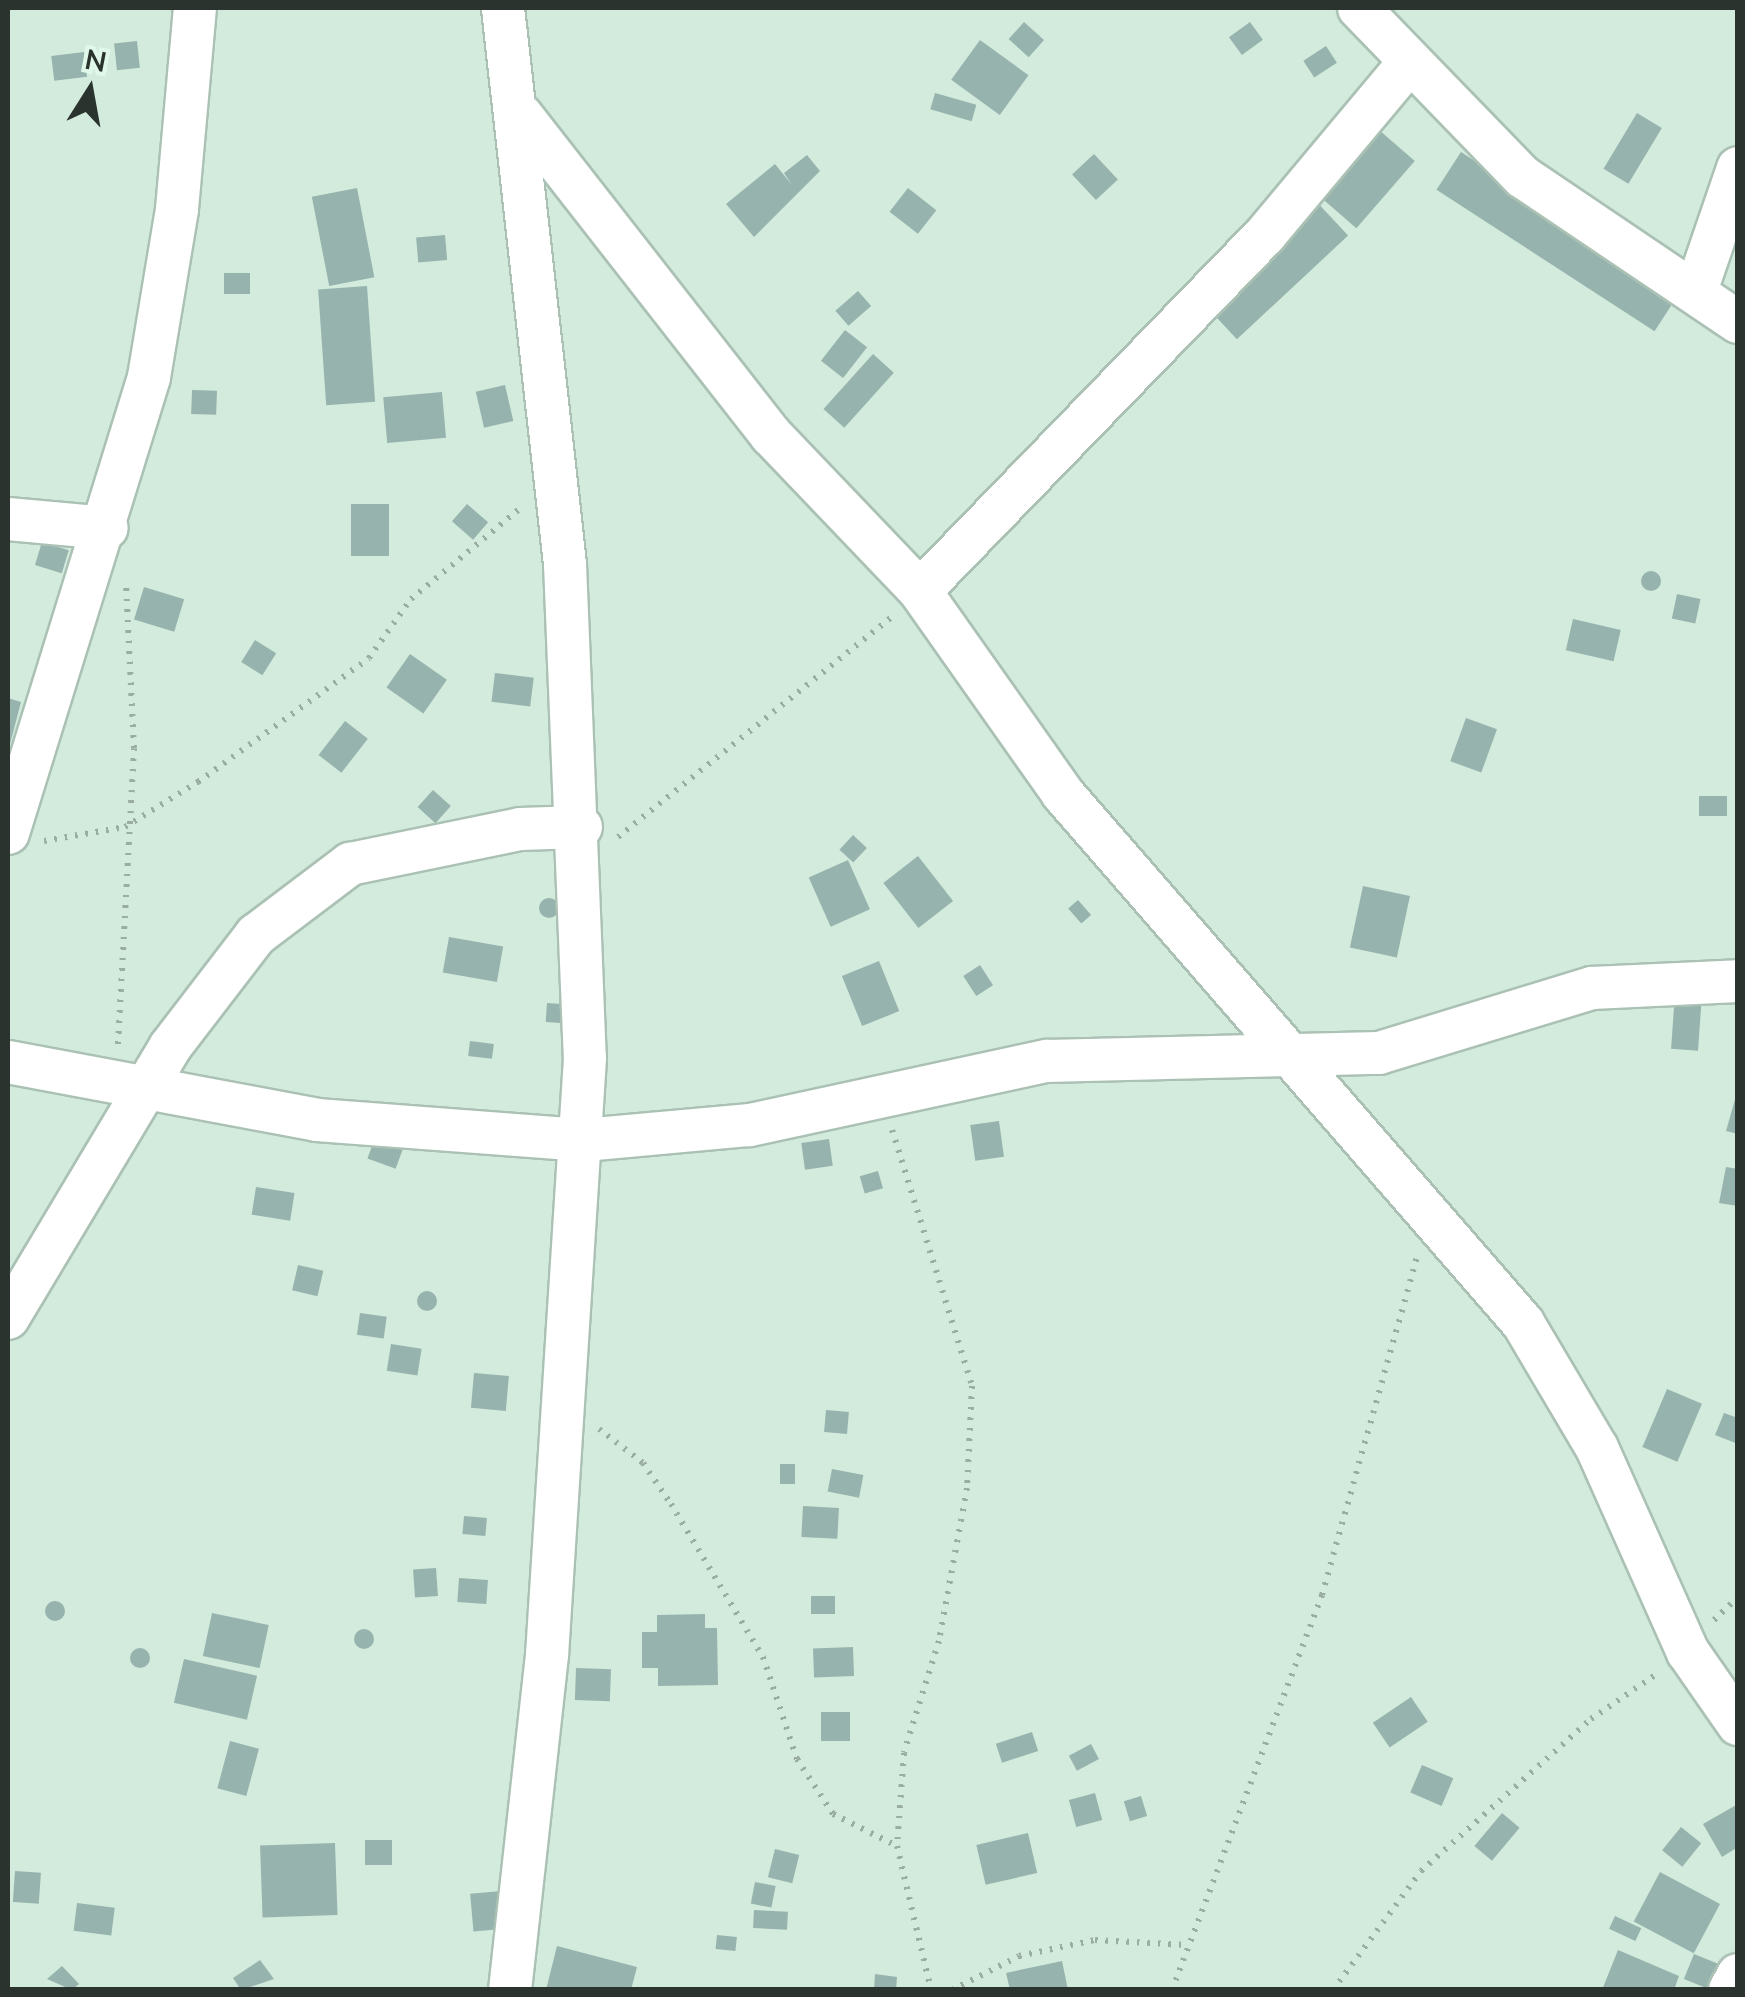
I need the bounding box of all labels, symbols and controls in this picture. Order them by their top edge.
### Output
north arrow [40,40,140,140]
text: N [82,41,110,79]

